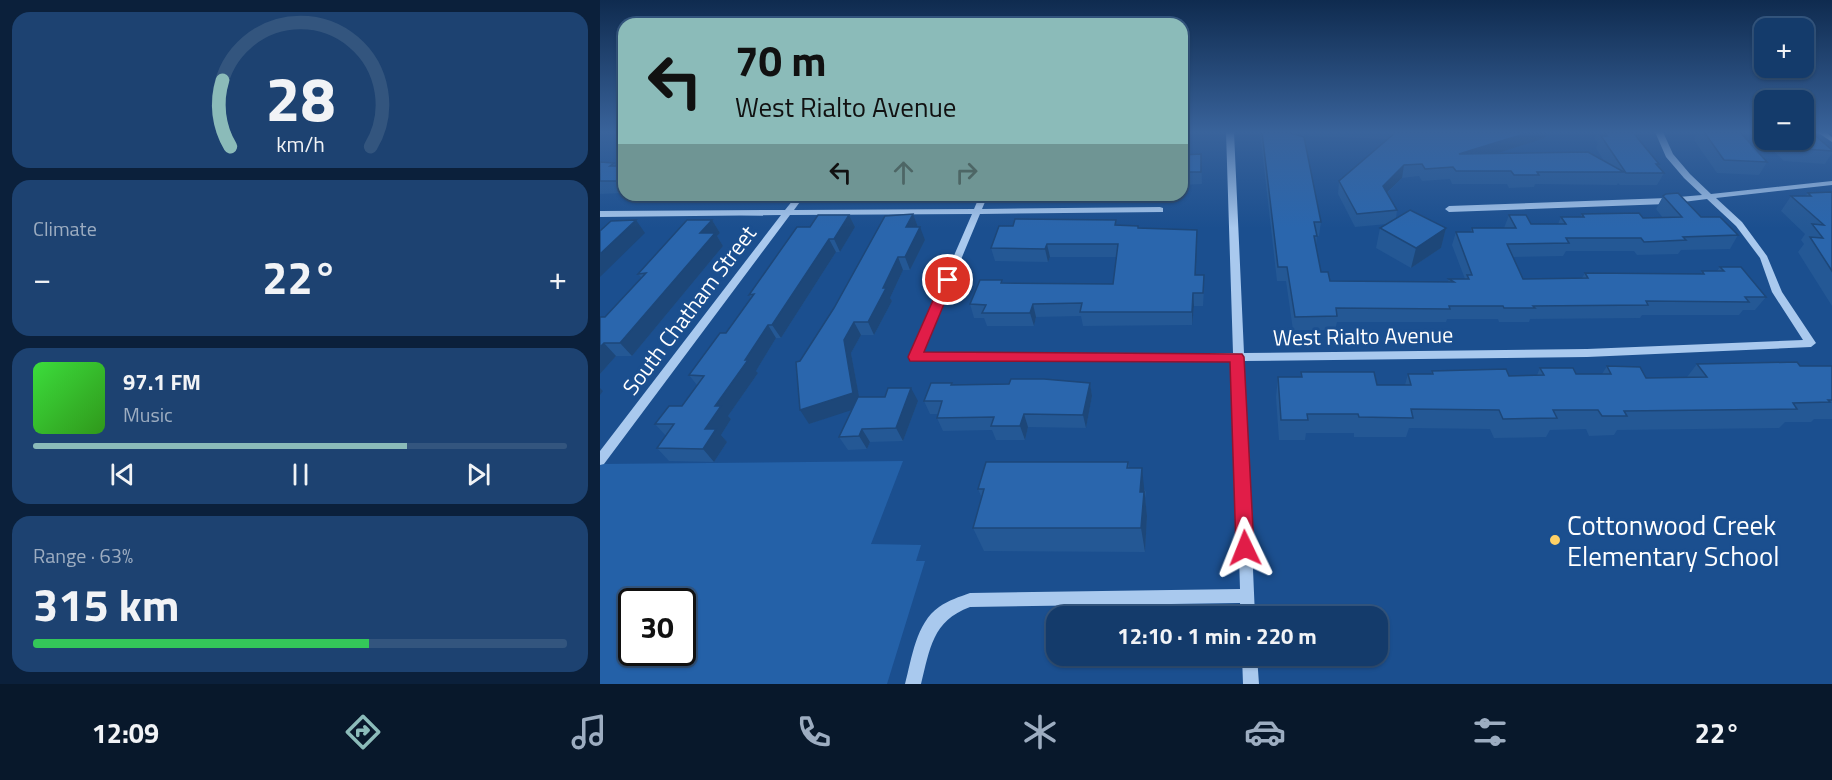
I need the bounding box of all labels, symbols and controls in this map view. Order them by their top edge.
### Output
map controls [1754,18,1814,150]
button: + [1754,18,1814,78]
text: 70 m [735,28,827,92]
icon: left [636,42,714,120]
text: 28 [265,50,335,145]
text: West Rialto Avenue [735,86,956,127]
button: − [1754,90,1814,150]
text: km/h [276,128,324,160]
icon: left [824,156,857,189]
icon: ahead [887,156,920,189]
icon: right [950,156,983,189]
text: Climate [33,213,97,244]
street label: South Chatham Street [614,218,764,402]
text: 22° [262,243,338,311]
text: − [33,253,51,303]
text: + [549,253,567,303]
pin [922,254,973,305]
icon: arrive [931,263,964,296]
street label: West Rialto Avenue [1272,317,1454,355]
text: 97.1 FM [123,365,201,399]
text: Music [123,399,173,430]
icon: previous [106,458,139,491]
icon: pause [284,458,317,491]
icon: next [462,458,495,491]
place label: Cottonwood Creek Elementary School [1567,504,1779,576]
position arrow [1213,516,1277,580]
marker: Cottonwood Creek Elementary School [1548,533,1562,547]
text: Range · 63% [33,540,133,571]
text: 315 km [33,570,179,638]
speed limit sign: 30 [618,588,696,666]
text: 12:10 · 1 min · 220 m [1117,619,1317,653]
icon: directions [342,711,384,753]
icon: music [568,711,610,753]
icon: phone [793,711,835,753]
icon: climate [1019,711,1061,753]
icon: car [1244,711,1286,753]
icon: filters [1469,711,1511,753]
text: 12:09 [92,712,159,753]
text: 22° [1695,712,1740,753]

